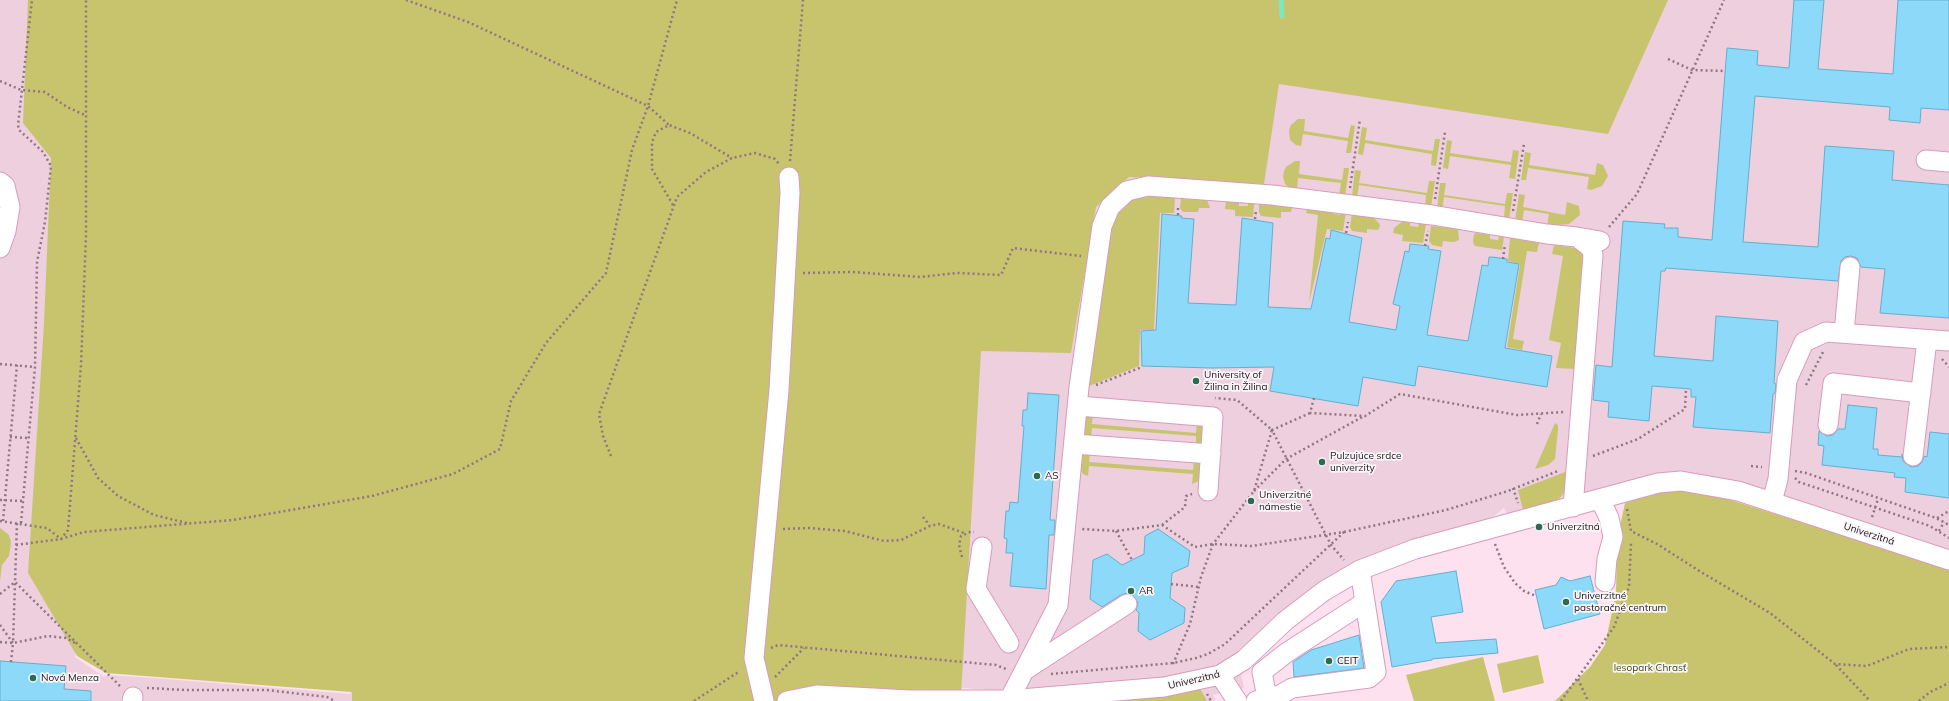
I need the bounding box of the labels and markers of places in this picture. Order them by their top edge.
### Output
place label: University of Žilina in Žilina [1204,369,1267,392]
marker: University of Žilina in Žilina [1191,376,1201,386]
place label: Pulzujúce srdce univerzity [1330,450,1401,474]
marker: Pulzujúce srdce univerzity [1317,457,1327,467]
place label: AS [1045,470,1059,482]
marker: AS [1032,471,1042,481]
place label: Univerzitné námestie [1259,489,1311,512]
marker: Univerzitné námestie [1246,496,1256,506]
place label: Univerzitná [1547,521,1600,533]
marker: Univerzitná [1534,522,1544,532]
place label: AR [1139,585,1153,597]
marker: AR [1126,586,1136,596]
place label: Univerzitné pastoračné centrum [1574,590,1666,614]
marker: Univerzitné pastoračné centrum [1561,597,1571,607]
place label: CEIT [1337,655,1358,667]
marker: CEIT [1324,656,1334,666]
place label: Nová Menza [41,672,99,684]
marker: Nová Menza [28,673,38,683]

